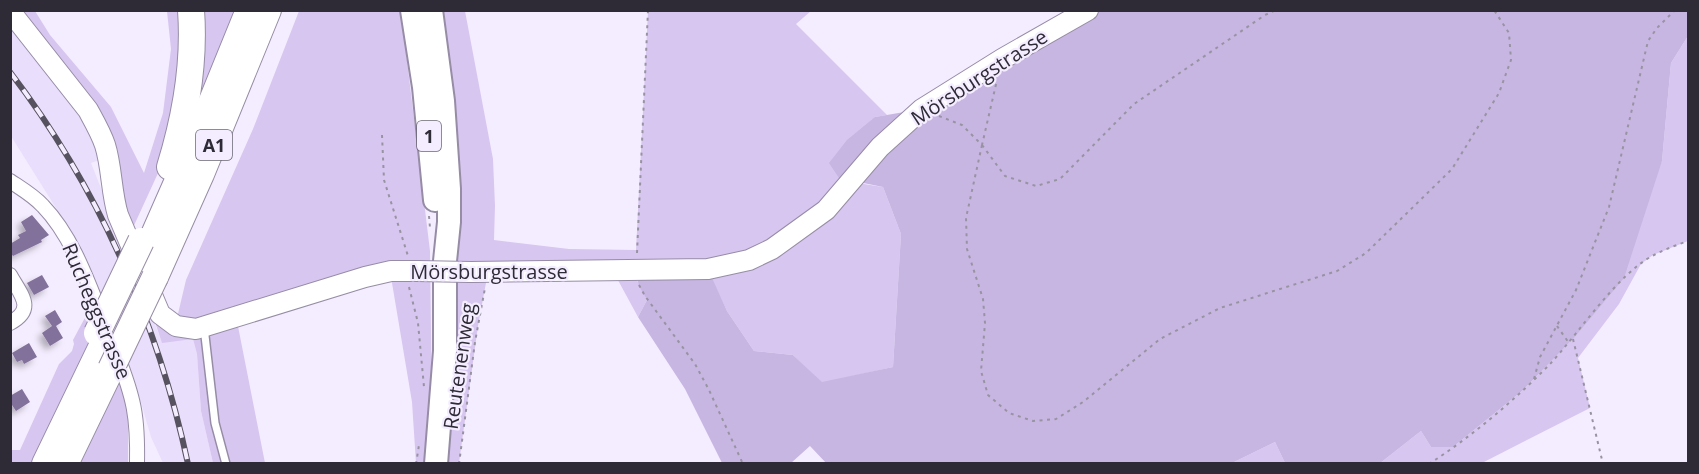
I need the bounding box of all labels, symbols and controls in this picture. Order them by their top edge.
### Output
street label: Mörsburgstrasse [906,23,1052,131]
road number: 1 [417,121,441,151]
road number: A1 [196,130,232,160]
street label: Rucheggstrasse [56,239,138,383]
street label: Mörsburgstrasse [410,258,568,285]
street label: Reutenenweg [437,301,481,431]

